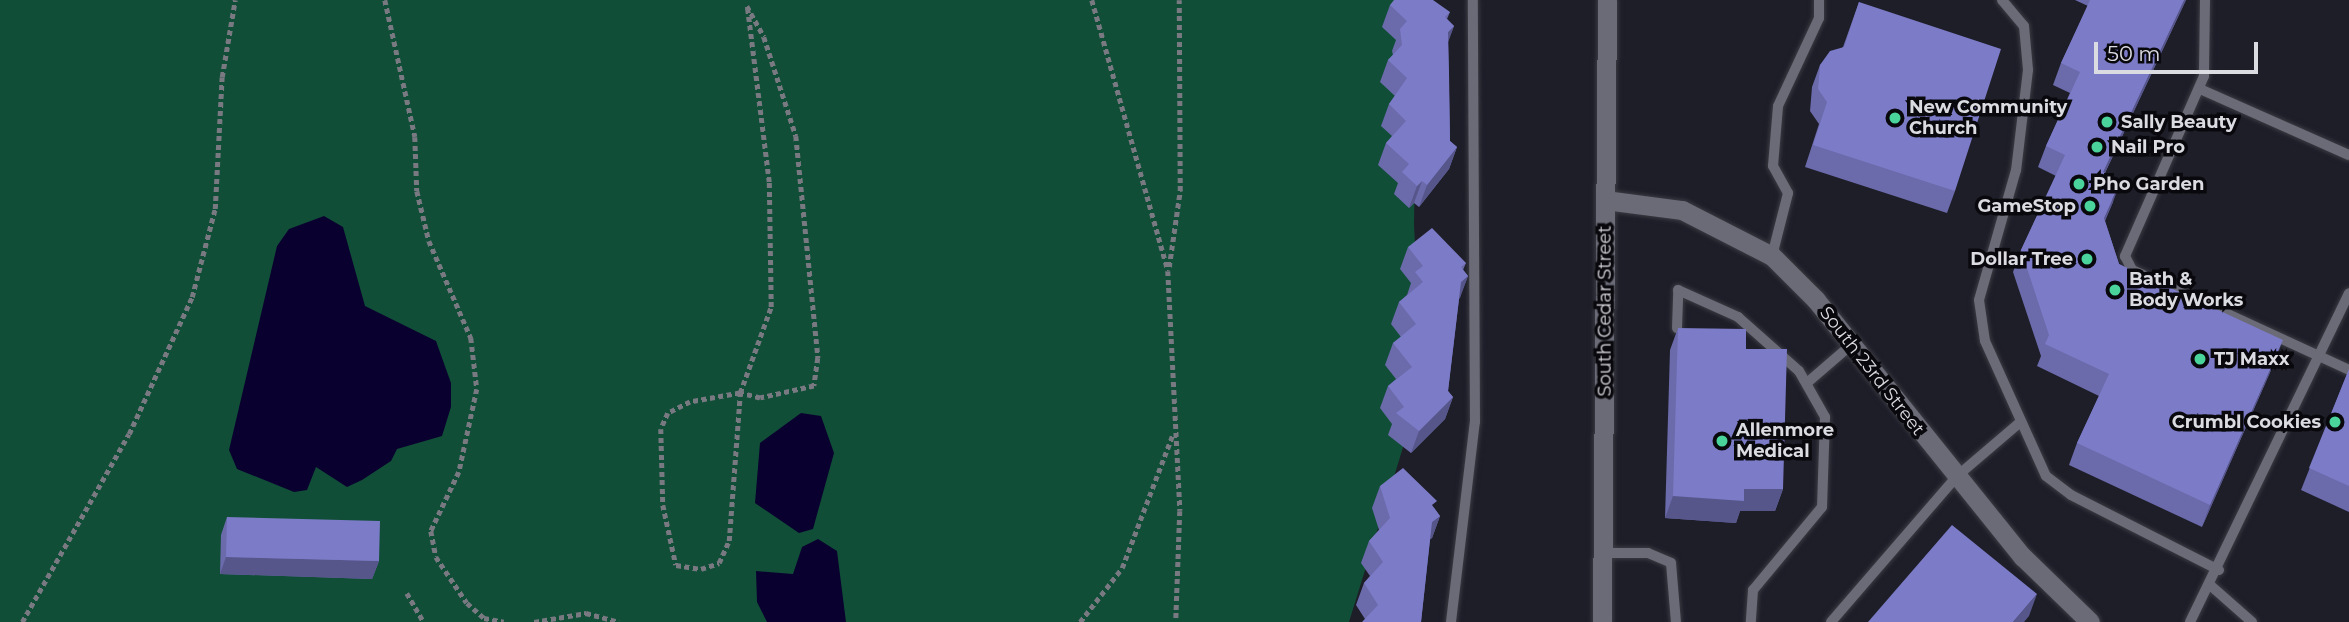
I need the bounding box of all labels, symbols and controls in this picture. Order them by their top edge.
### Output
scale bar [2097,28,2262,72]
text: 50 m [2107,41,2161,66]
place label: New Community Church [1909,97,2067,140]
marker: New Community Church [1887,110,1903,126]
place label: Sally Beauty [2121,111,2237,133]
marker: Sally Beauty [2099,114,2115,130]
place label: Nail Pro [2111,136,2185,158]
marker: Nail Pro [2089,139,2105,155]
place label: Pho Garden [2093,173,2204,195]
marker: Pho Garden [2071,176,2087,192]
place label: GameStop [1977,195,2076,217]
marker: GameStop [2082,198,2098,214]
street label: South Cedar Street [1594,225,1616,397]
place label: Dollar Tree [1970,248,2073,270]
marker: Dollar Tree [2079,251,2095,267]
place label: Bath & Body Works [2129,269,2243,312]
marker: Bath & Body Works [2107,282,2123,298]
street label: South 23rd Street [1815,302,1929,440]
place label: TJ Maxx [2214,348,2289,370]
marker: TJ Maxx [2192,351,2208,367]
place label: Crumbl Cookies [2172,411,2321,433]
marker: Crumbl Cookies [2327,414,2343,430]
place label: Allenmore Medical [1736,420,1834,462]
marker: Allenmore Medical [1714,433,1730,449]

